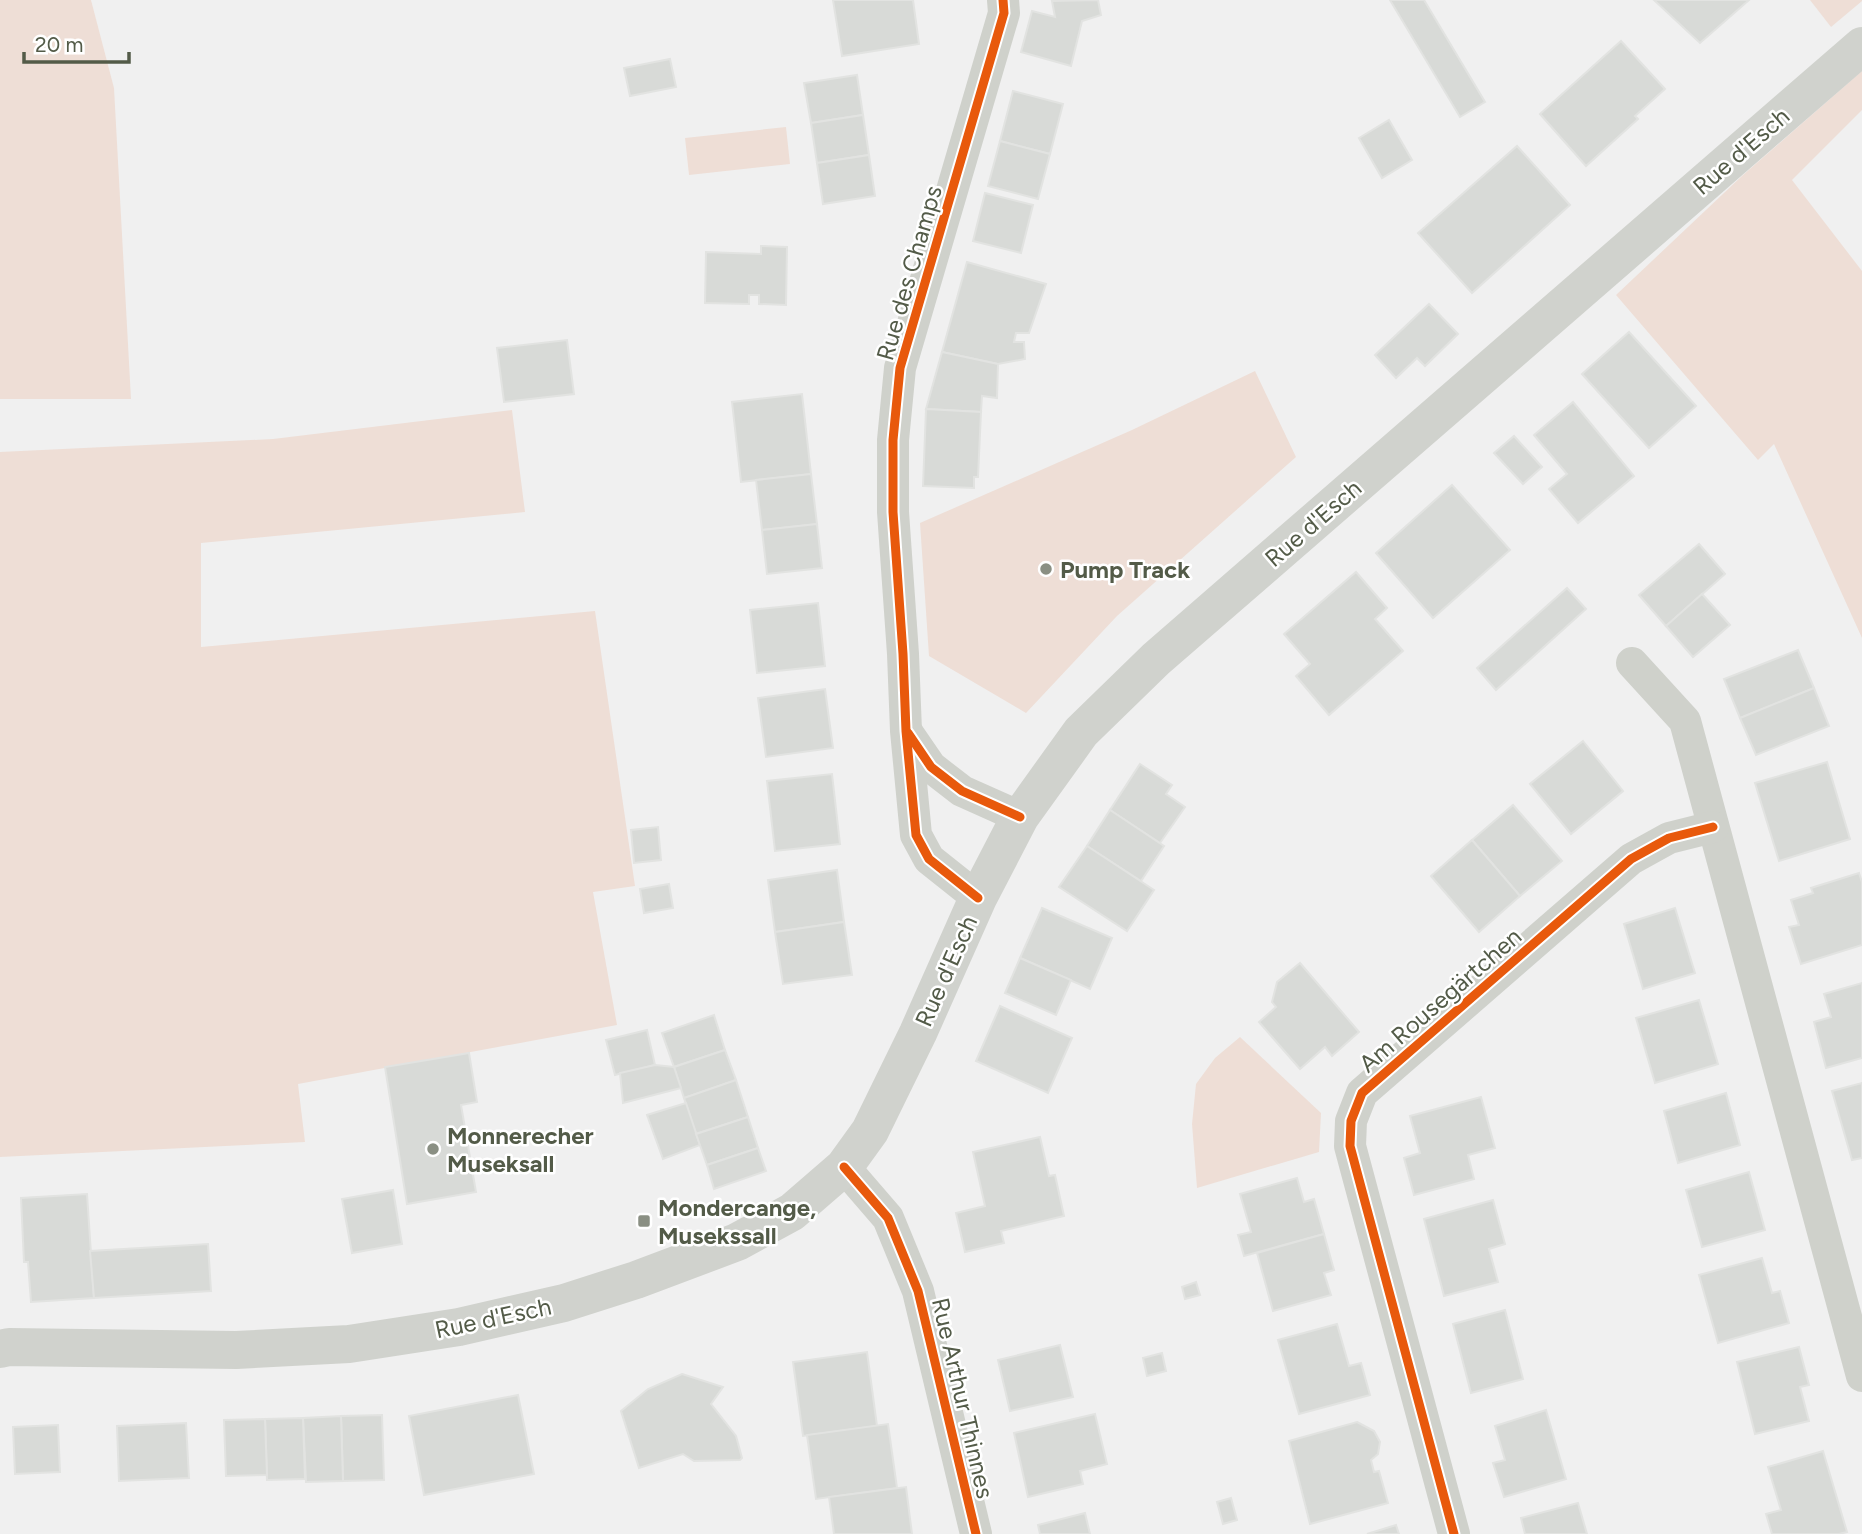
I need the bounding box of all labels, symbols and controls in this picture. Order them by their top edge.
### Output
scale bar [24,21,130,65]
text: 20 m [35,32,83,57]
street label: Rue d'Esch [1687,101,1795,201]
street label: Rue des Champs [870,182,948,364]
street label: Rue d'Esch [1259,473,1367,573]
place label: Pump Track [1060,555,1190,584]
marker: Pump Track [1038,561,1054,577]
street label: Rue d'Esch [909,911,983,1031]
street label: Am Rousegärtchen [1353,922,1527,1078]
place label: Monnerecher Museksall [447,1121,594,1178]
marker: Monnerecher Museksall [425,1141,441,1157]
place label: Mondercange, Musekssall [658,1193,816,1250]
marker: Mondercange, Musekssall [636,1213,652,1229]
street label: Rue d'Esch [432,1292,554,1344]
street label: Rue Arthur Thinnes [926,1295,1000,1501]

